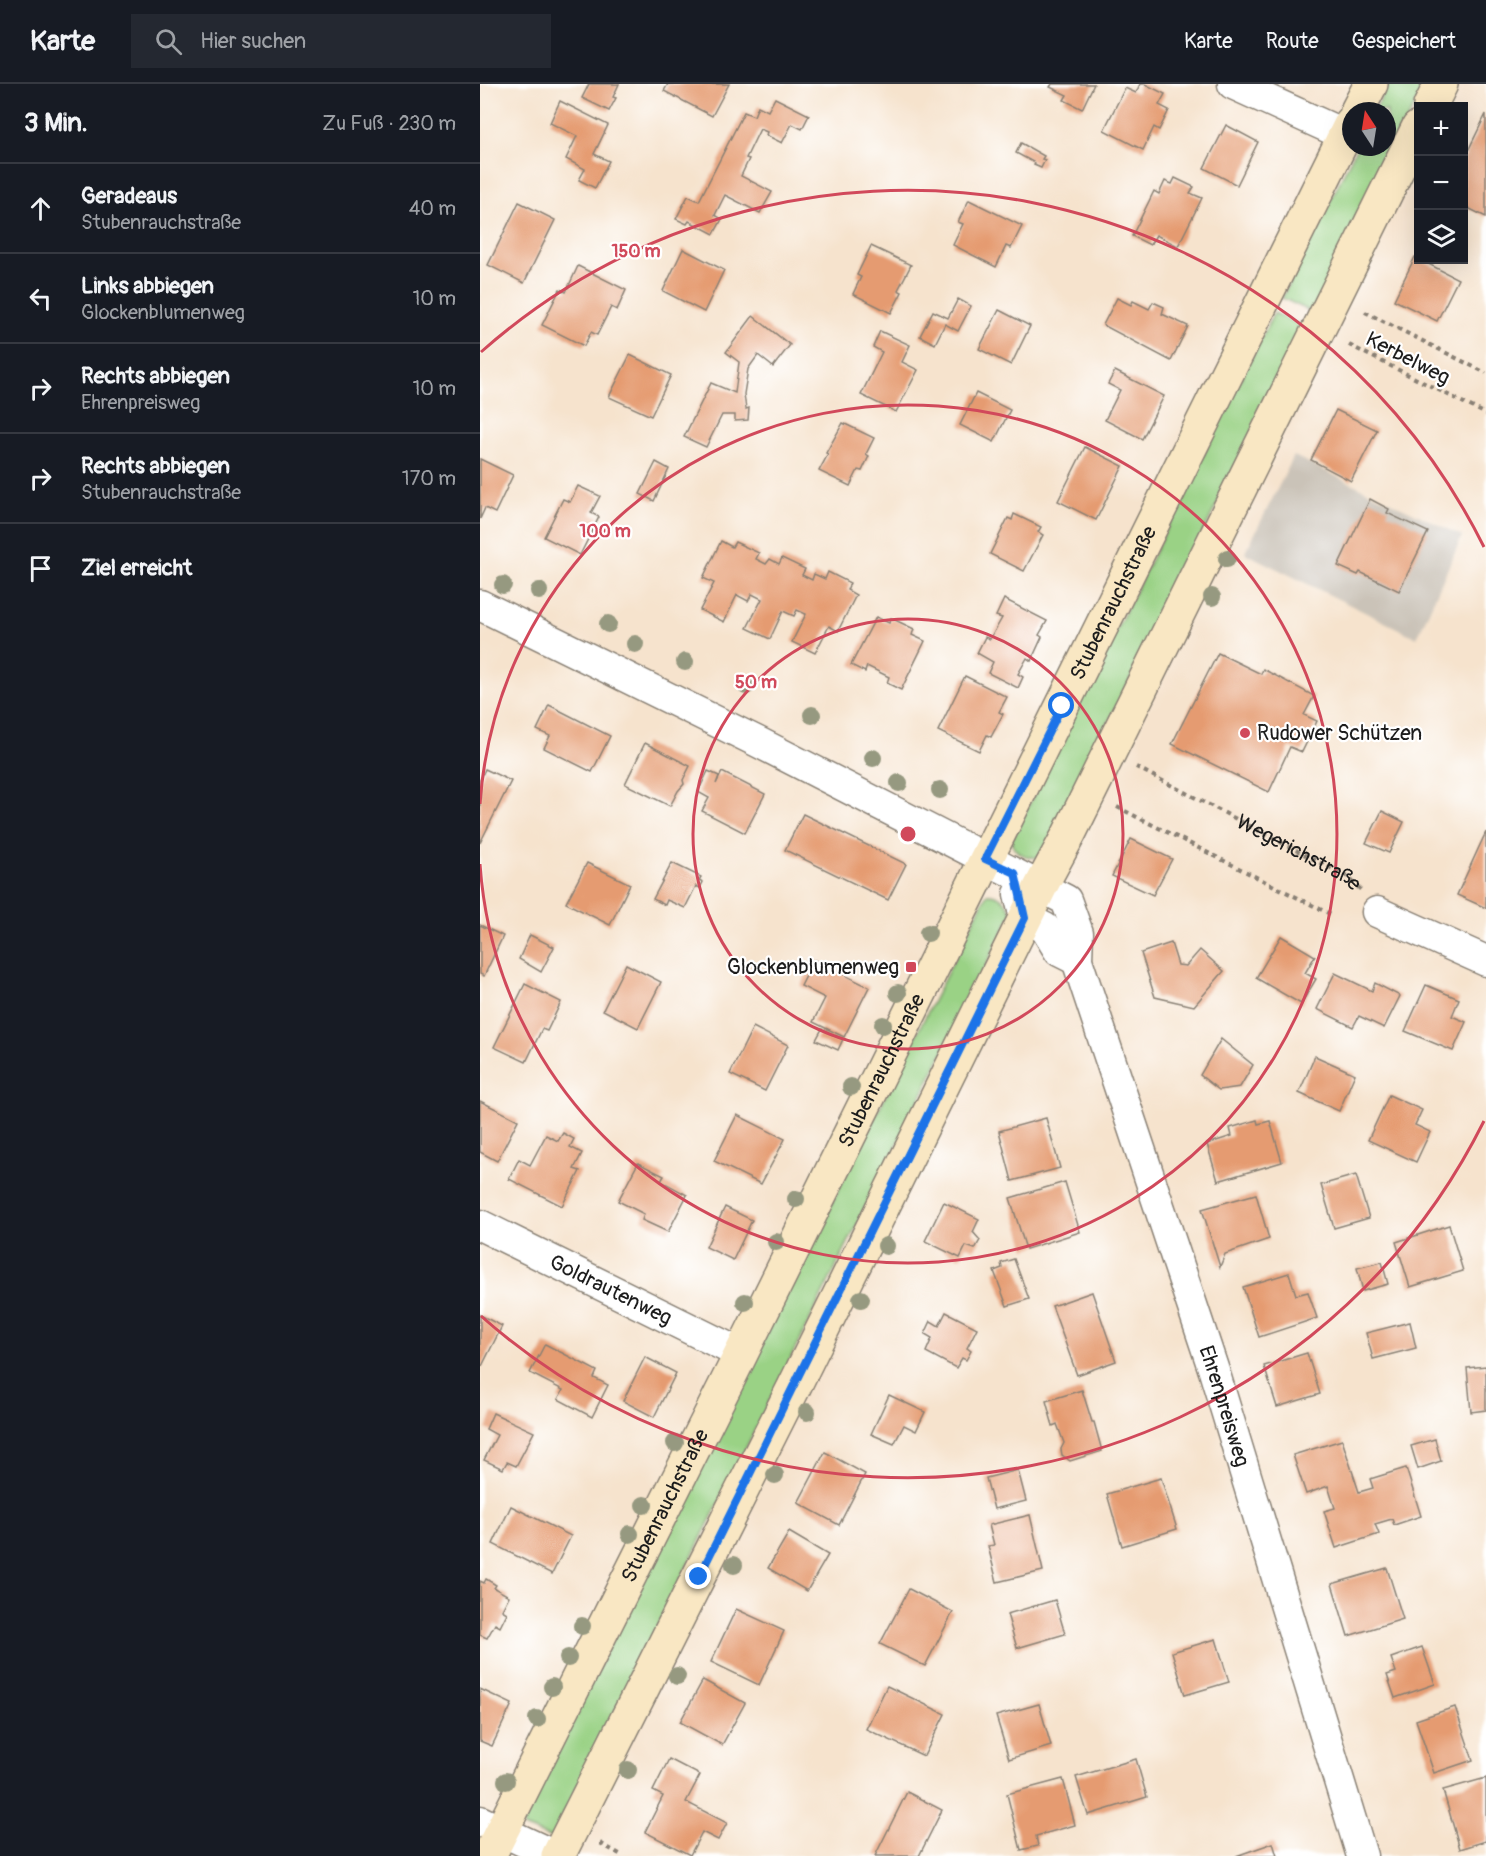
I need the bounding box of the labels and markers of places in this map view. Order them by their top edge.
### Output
place label: Rudower Schützen [1257,720,1422,747]
marker: Rudower Schützen [1238,726,1252,740]
centre of rings [898,824,918,844]
place label: Glockenblumenweg [727,954,899,981]
marker: Glockenblumenweg [904,960,918,974]

